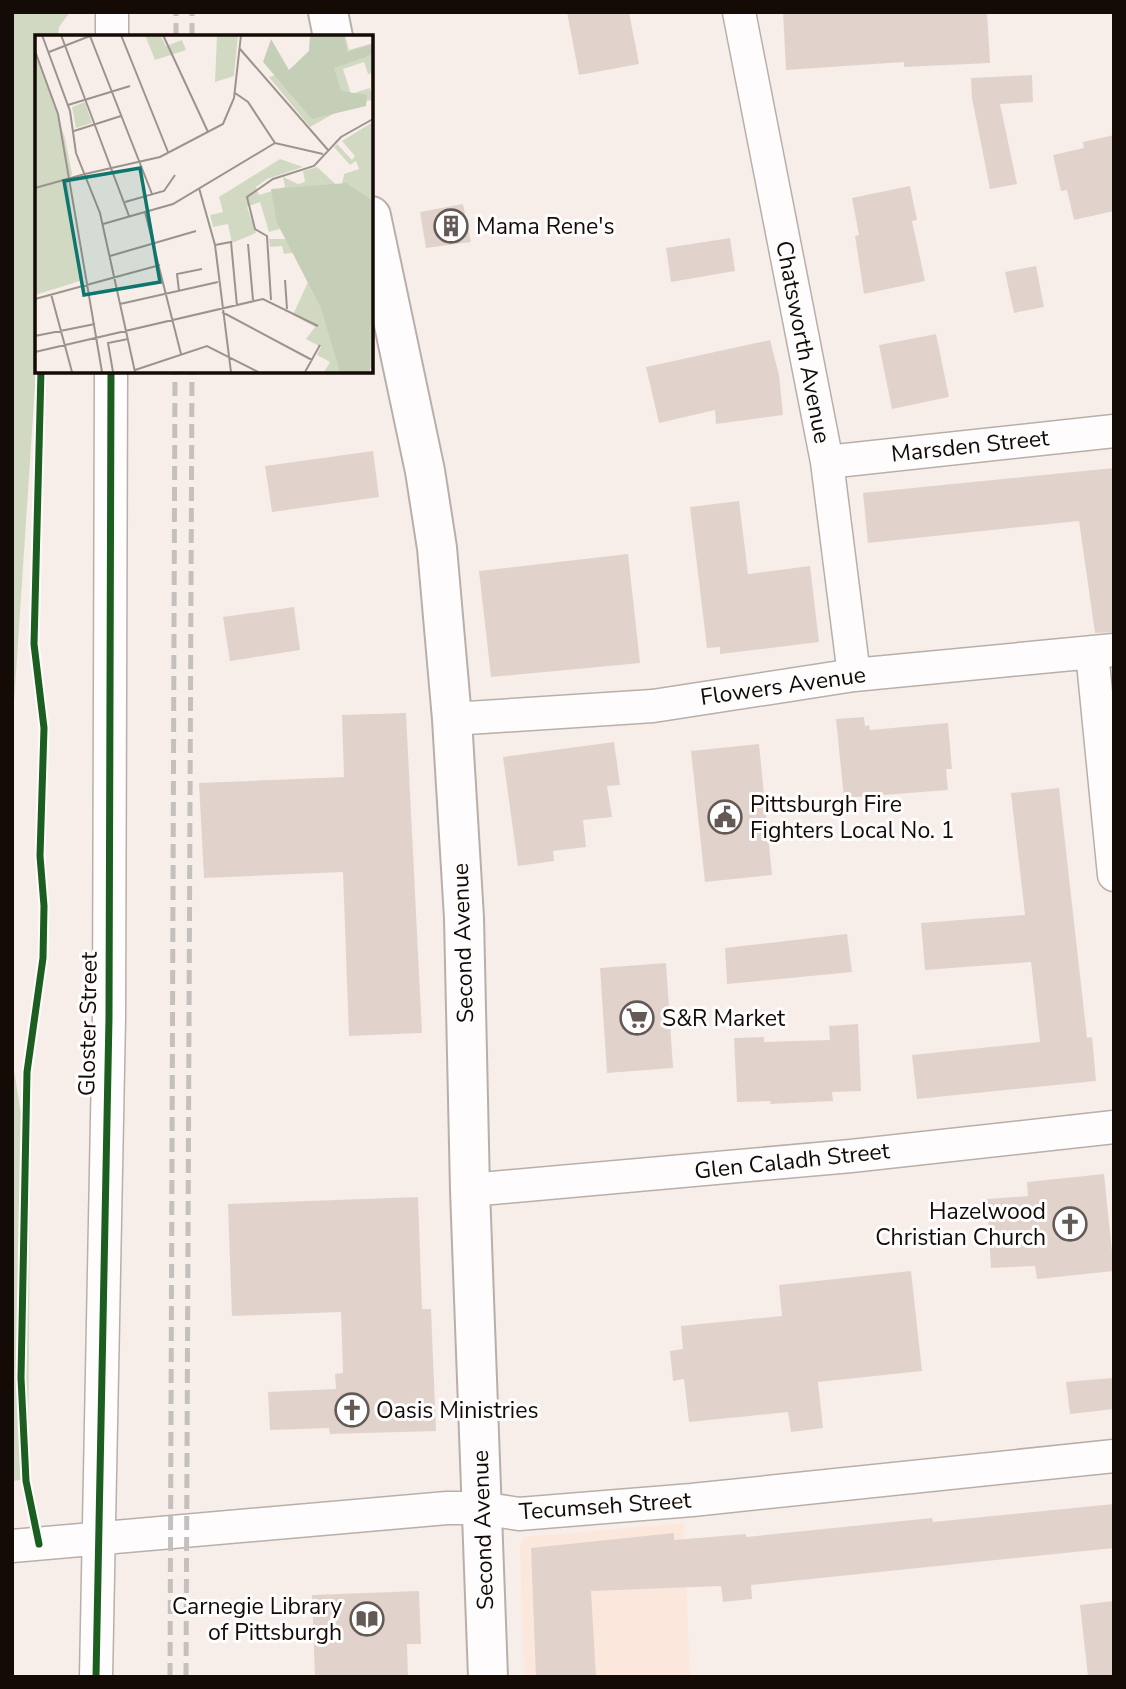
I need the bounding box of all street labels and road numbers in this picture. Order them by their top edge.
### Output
street label: Chatsworth Avenue [768,238,838,446]
street label: Marsden Street [890,422,1051,470]
street label: Flowers Avenue [698,659,868,713]
street label: Second Avenue [445,862,481,1024]
street label: Gloster Street [71,951,105,1096]
street label: Glen Caladh Street [693,1135,892,1187]
street label: Second Avenue [465,1449,501,1611]
street label: Tecumseh Street [518,1484,693,1527]

